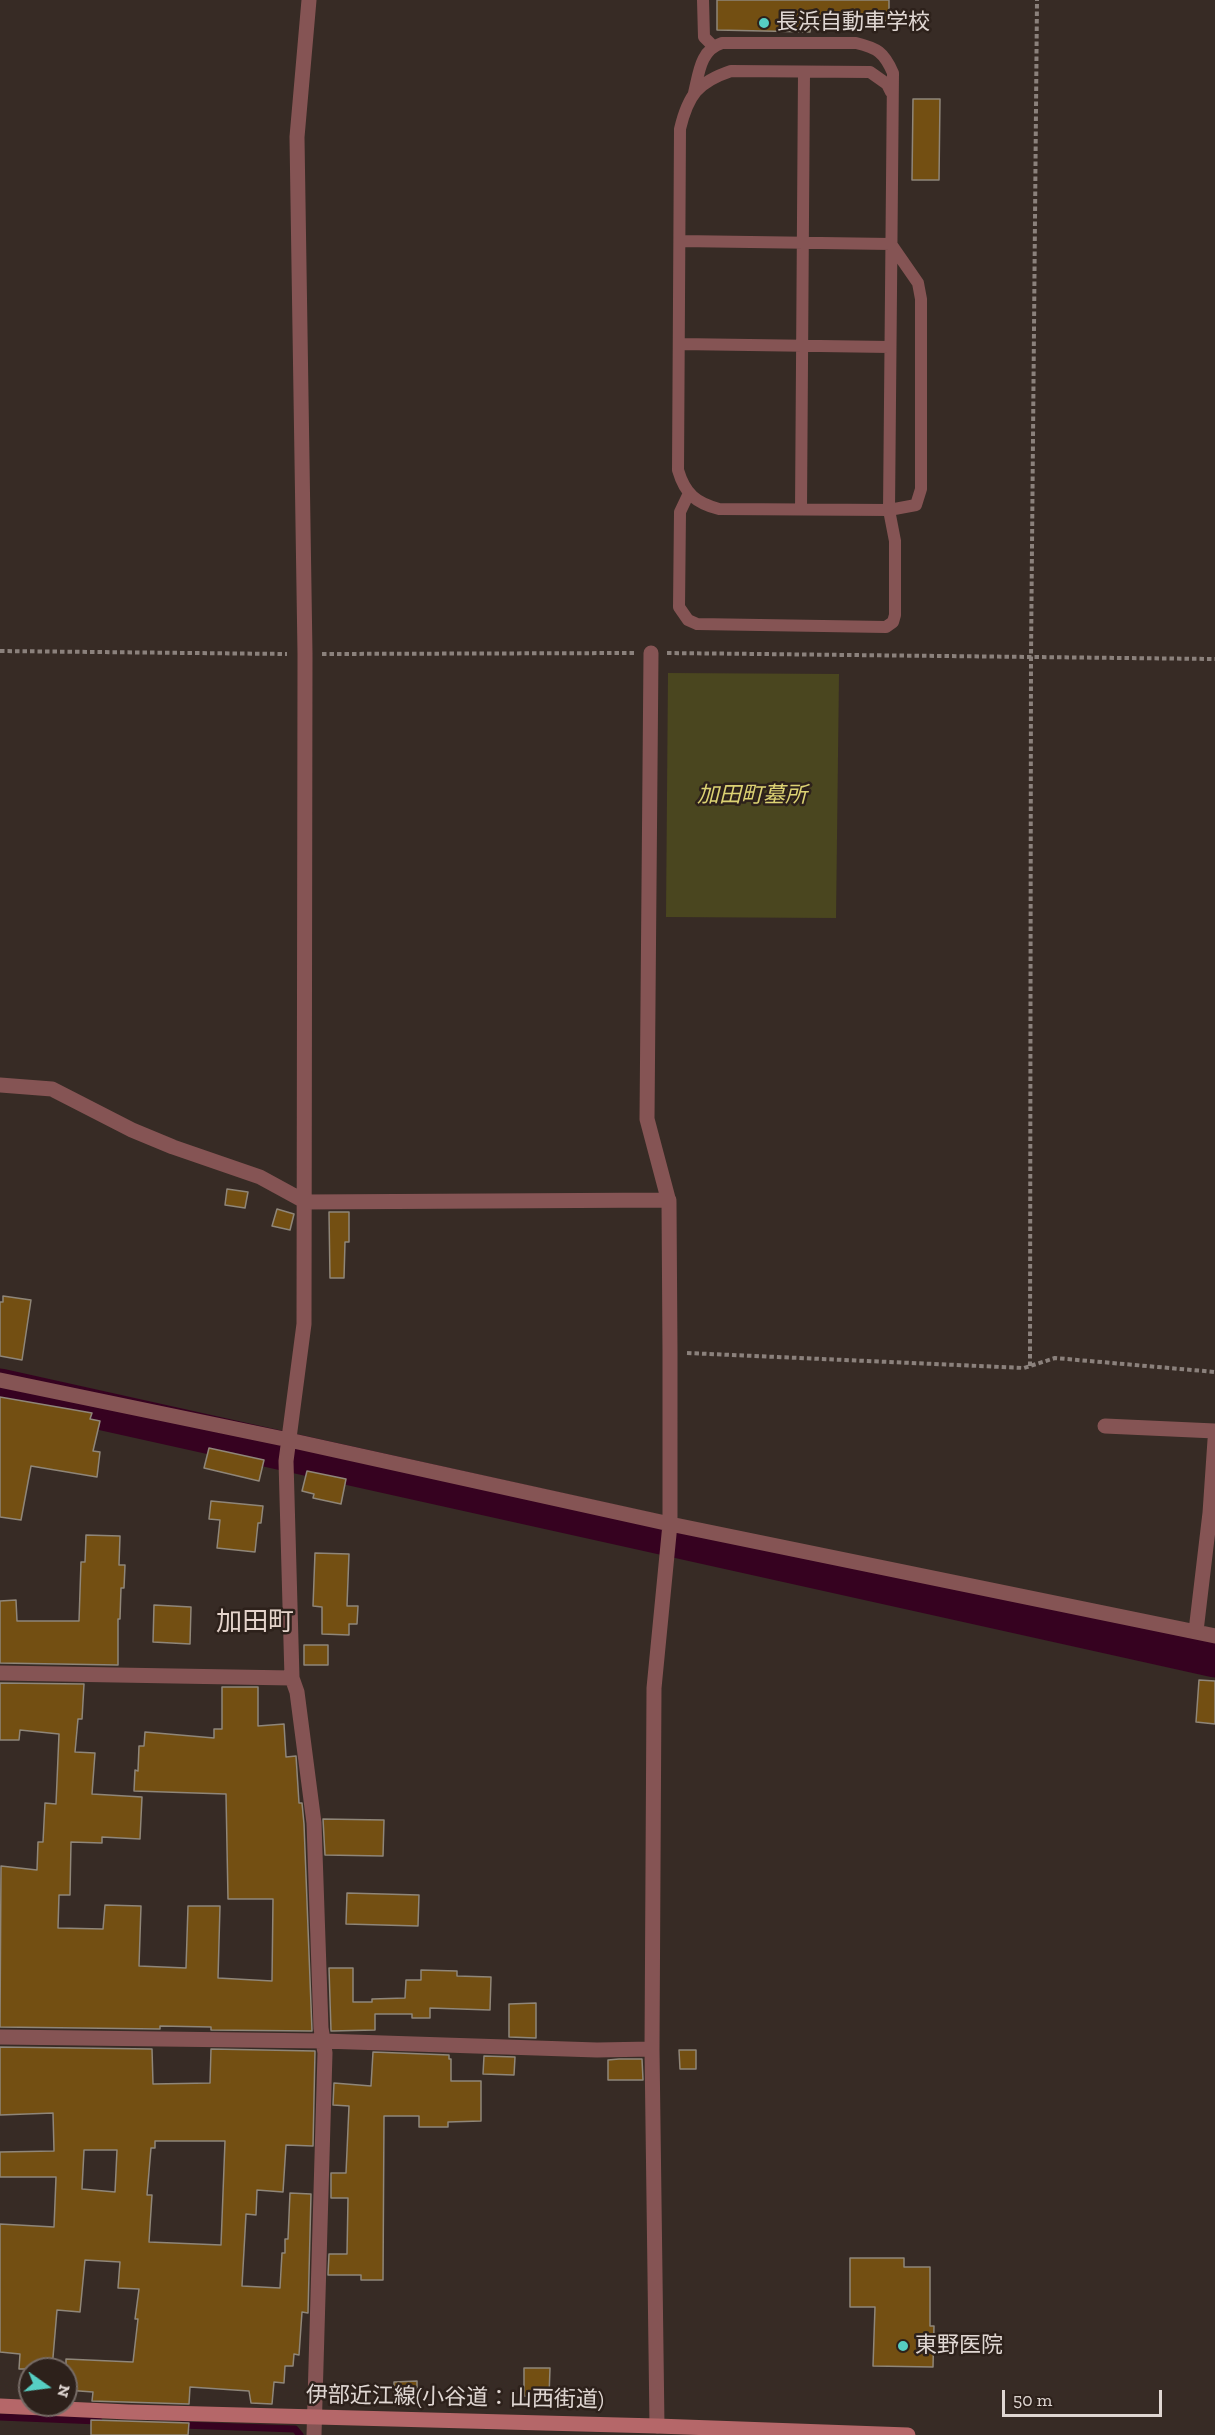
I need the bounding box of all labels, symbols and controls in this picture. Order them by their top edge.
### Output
place label: 長浜自動車学校 [776,10,930,36]
marker: 長浜自動車学校 [757,16,771,30]
park label: 加田町墓所 [697,783,807,809]
district label: 加田町 [216,1607,294,1639]
place label: 東野医院 [915,2333,1003,2359]
marker: 東野医院 [896,2339,910,2353]
north arrow [18,2357,78,2417]
scale bar [1005,2378,1166,2416]
street label: 伊部近江線(小谷道：山西街道) [306,2382,604,2414]
text: N [53,2383,75,2399]
text: 50 m [1013,2389,1052,2411]

